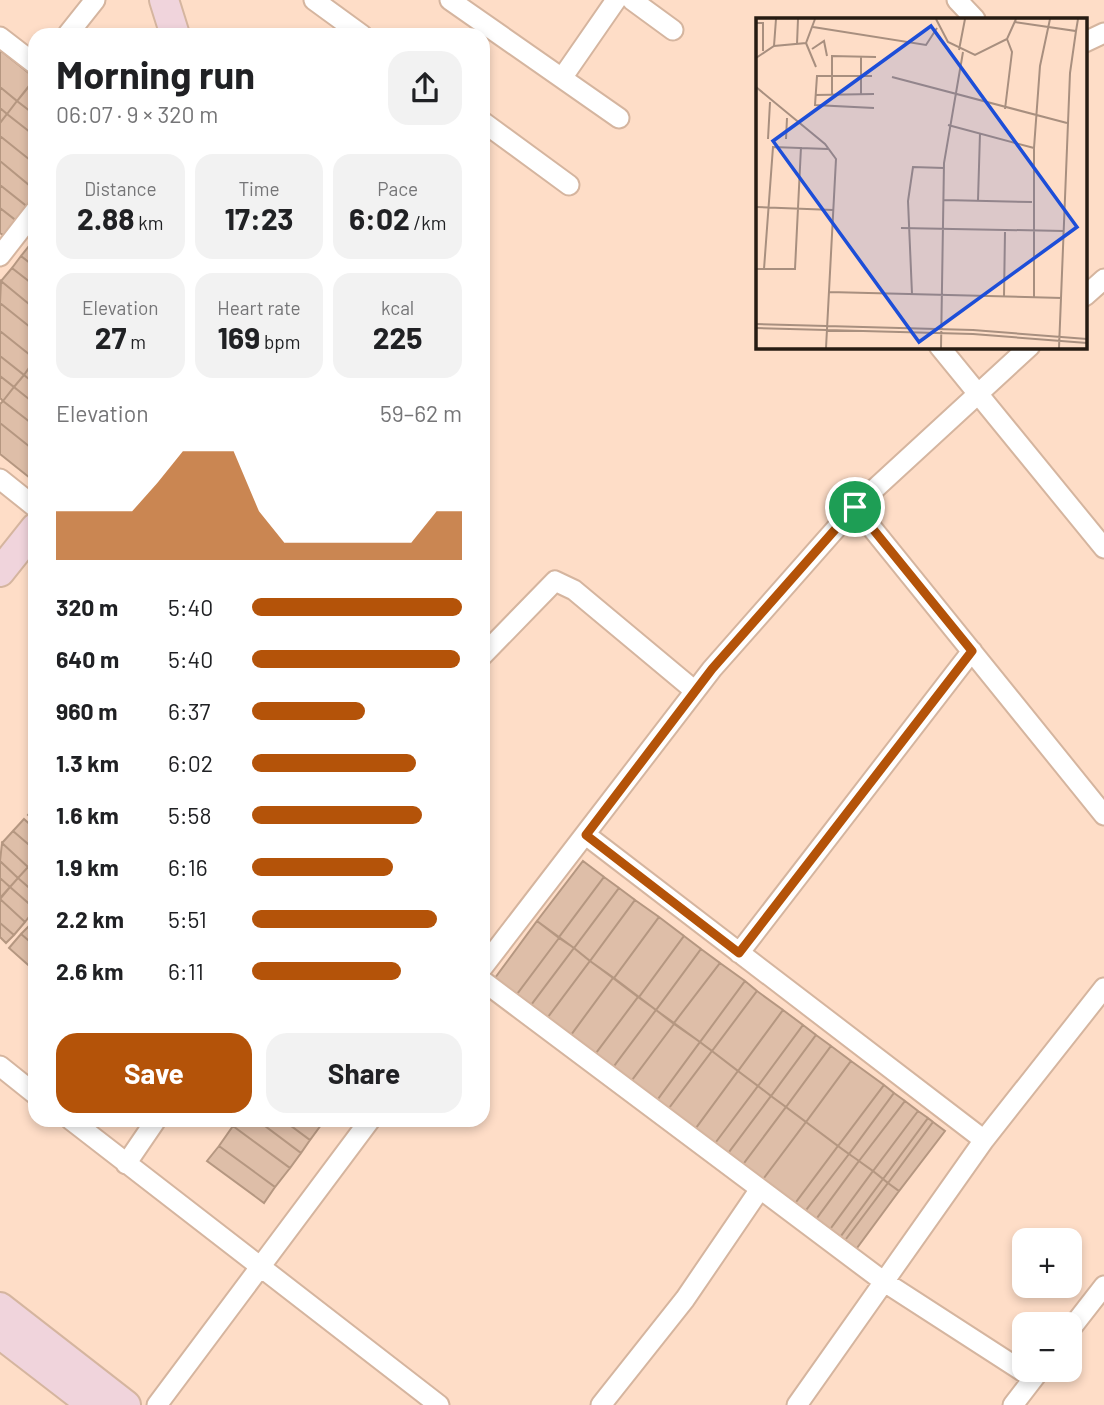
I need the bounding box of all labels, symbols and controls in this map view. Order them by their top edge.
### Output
inset map [756,18,1086,348]
text: Morning run [56,51,255,97]
button: share [388,51,462,125]
text: 06:07 · 9 × 320 m [56,100,218,128]
text: Distance [84,177,157,200]
text: Time [238,177,280,200]
text: Pace [377,177,418,200]
text: 2.88 [77,200,134,236]
text: 17:23 [224,200,293,236]
text: 6:02 [349,200,410,236]
text: km [134,211,164,234]
text: /km [410,211,446,234]
text: Elevation [82,296,159,319]
text: Heart rate [217,296,301,319]
text: kcal [381,296,414,319]
text: 27 [95,319,126,355]
text: 169 [217,319,260,355]
text: 225 [373,319,423,355]
text: m [126,330,146,353]
text: bpm [260,330,301,353]
text: Elevation [56,399,149,427]
text: 59–62 m [380,399,462,427]
pin [825,477,885,537]
icon: arrive [836,488,874,526]
text: 320 m [56,593,118,621]
text: 5:40 [168,593,213,621]
text: 640 m [56,645,119,673]
text: 5:40 [168,645,213,673]
text: 960 m [56,697,117,725]
text: 6:37 [168,697,210,725]
text: 1.3 km [56,749,119,777]
text: 6:02 [168,749,213,777]
text: 1.6 km [56,801,119,829]
text: 5:58 [168,801,211,829]
text: 1.9 km [56,853,119,881]
text: 6:16 [168,853,208,881]
text: 2.2 km [56,905,124,933]
text: 5:51 [168,905,207,933]
text: 2.6 km [56,957,124,985]
text: 6:11 [168,957,204,985]
button: Save [56,1033,252,1113]
button: Share [266,1033,462,1113]
map controls [1012,1228,1082,1382]
button: + [1012,1228,1082,1298]
button: − [1012,1312,1082,1382]

